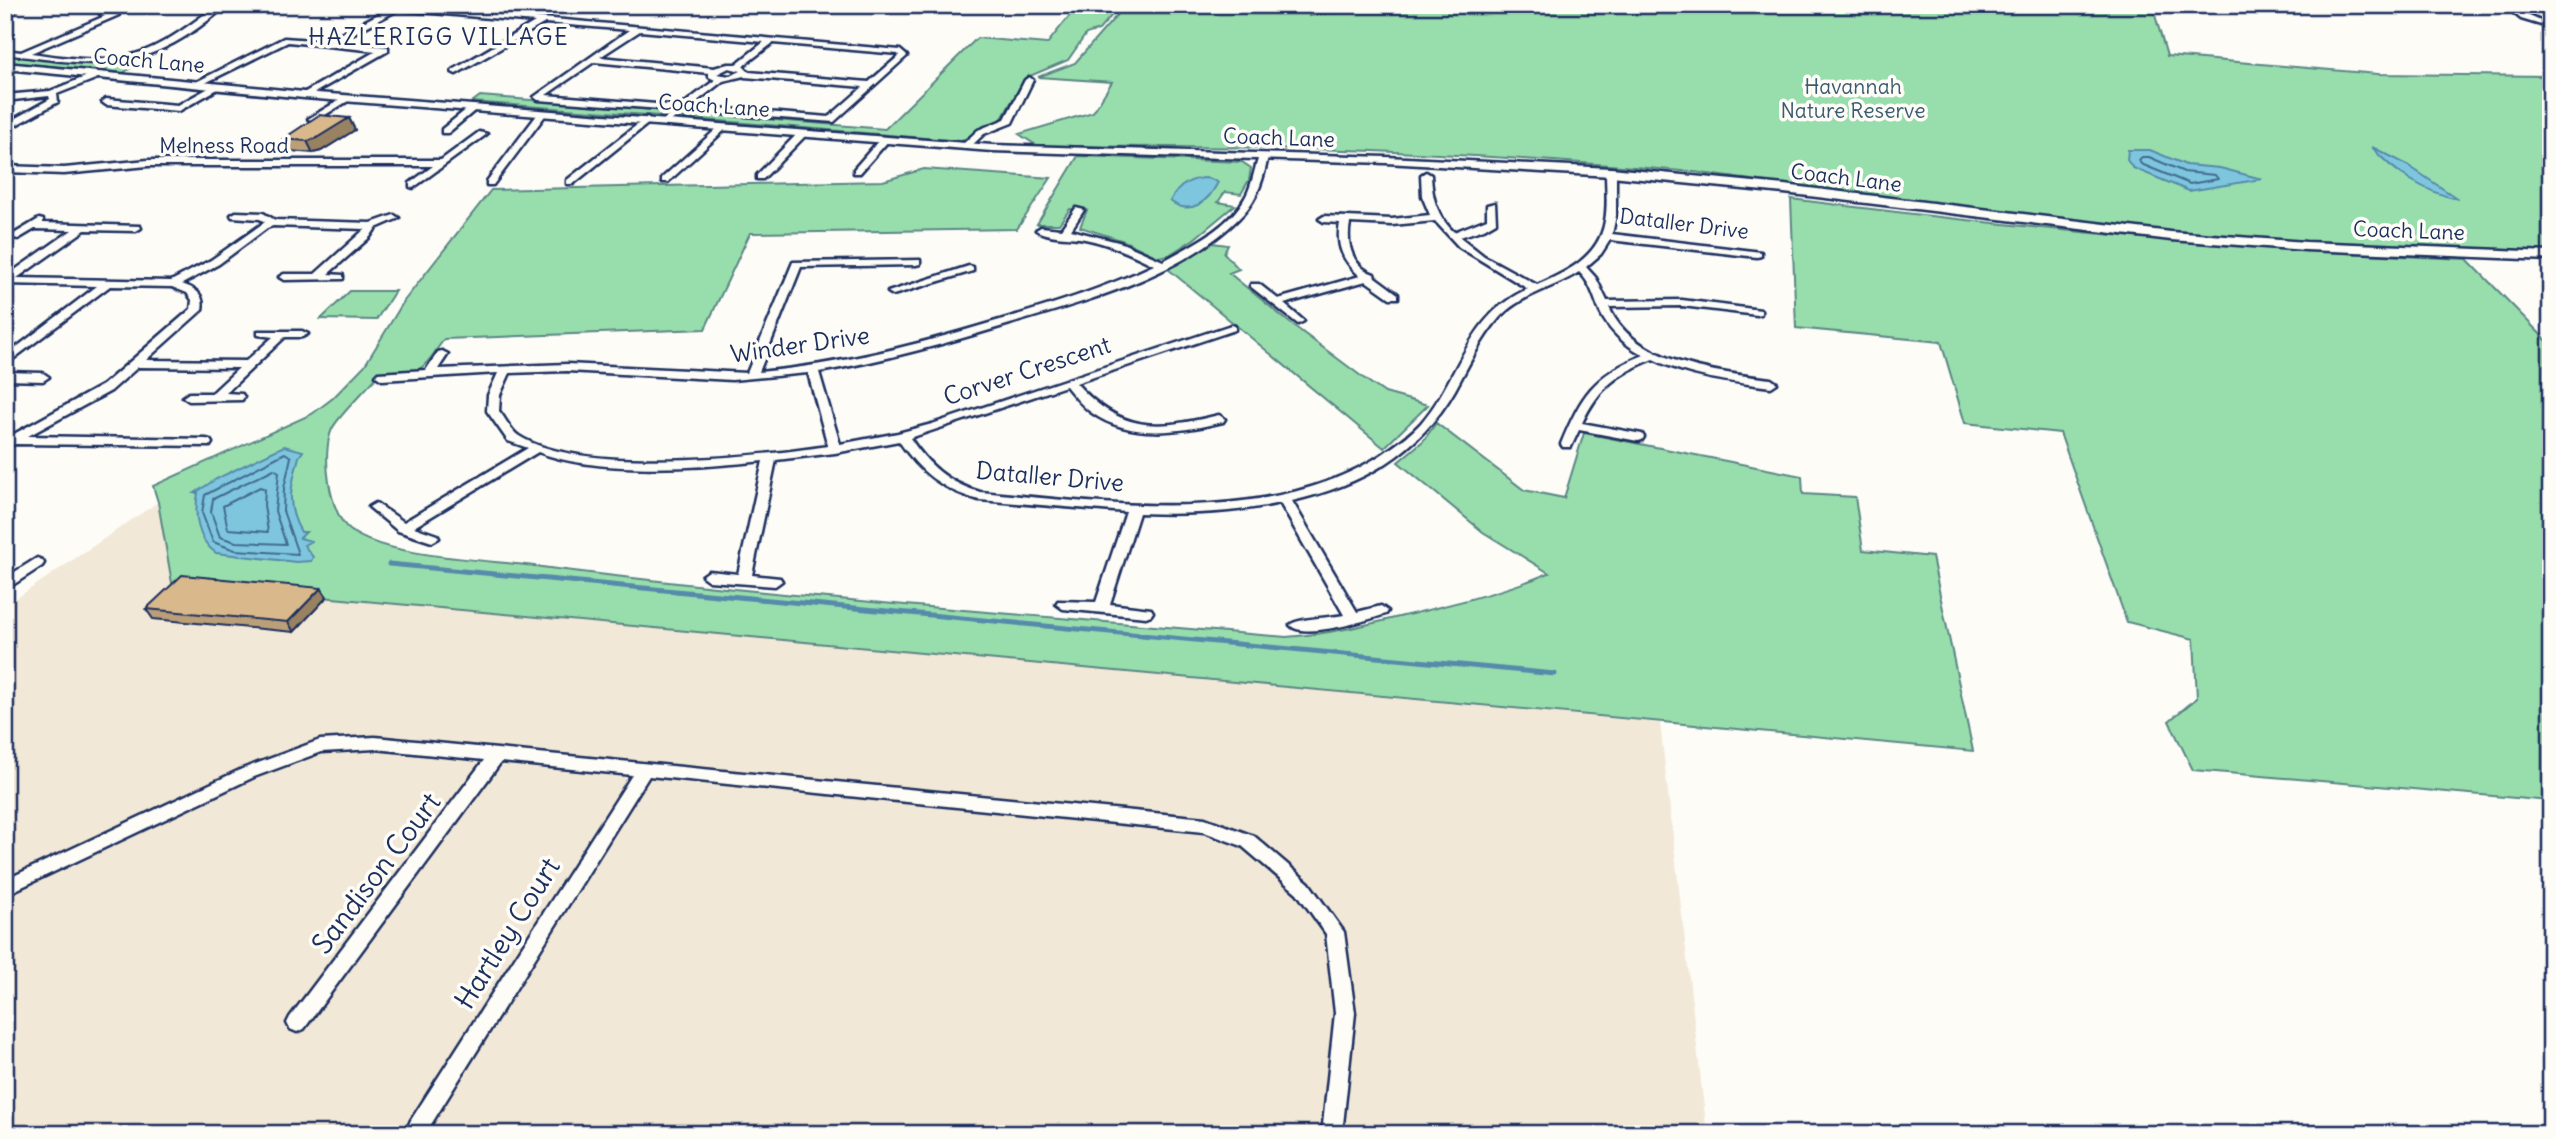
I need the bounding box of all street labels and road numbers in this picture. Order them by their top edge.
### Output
street label: Coach Lane [92,42,206,79]
street label: Coach Lane [657,88,771,123]
street label: Coach Lane [1223,122,1335,153]
street label: Melness Road [159,132,289,159]
street label: Coach Lane [1789,157,1903,198]
street label: Dataller Drive [1618,202,1750,245]
street label: Coach Lane [2353,215,2465,246]
street label: Winder Drive [728,319,871,369]
street label: Corver Crescent [939,329,1114,411]
street label: Dataller Drive [975,455,1125,497]
street label: Sandison Court [304,785,448,961]
street label: Hartley Court [446,851,568,1015]

